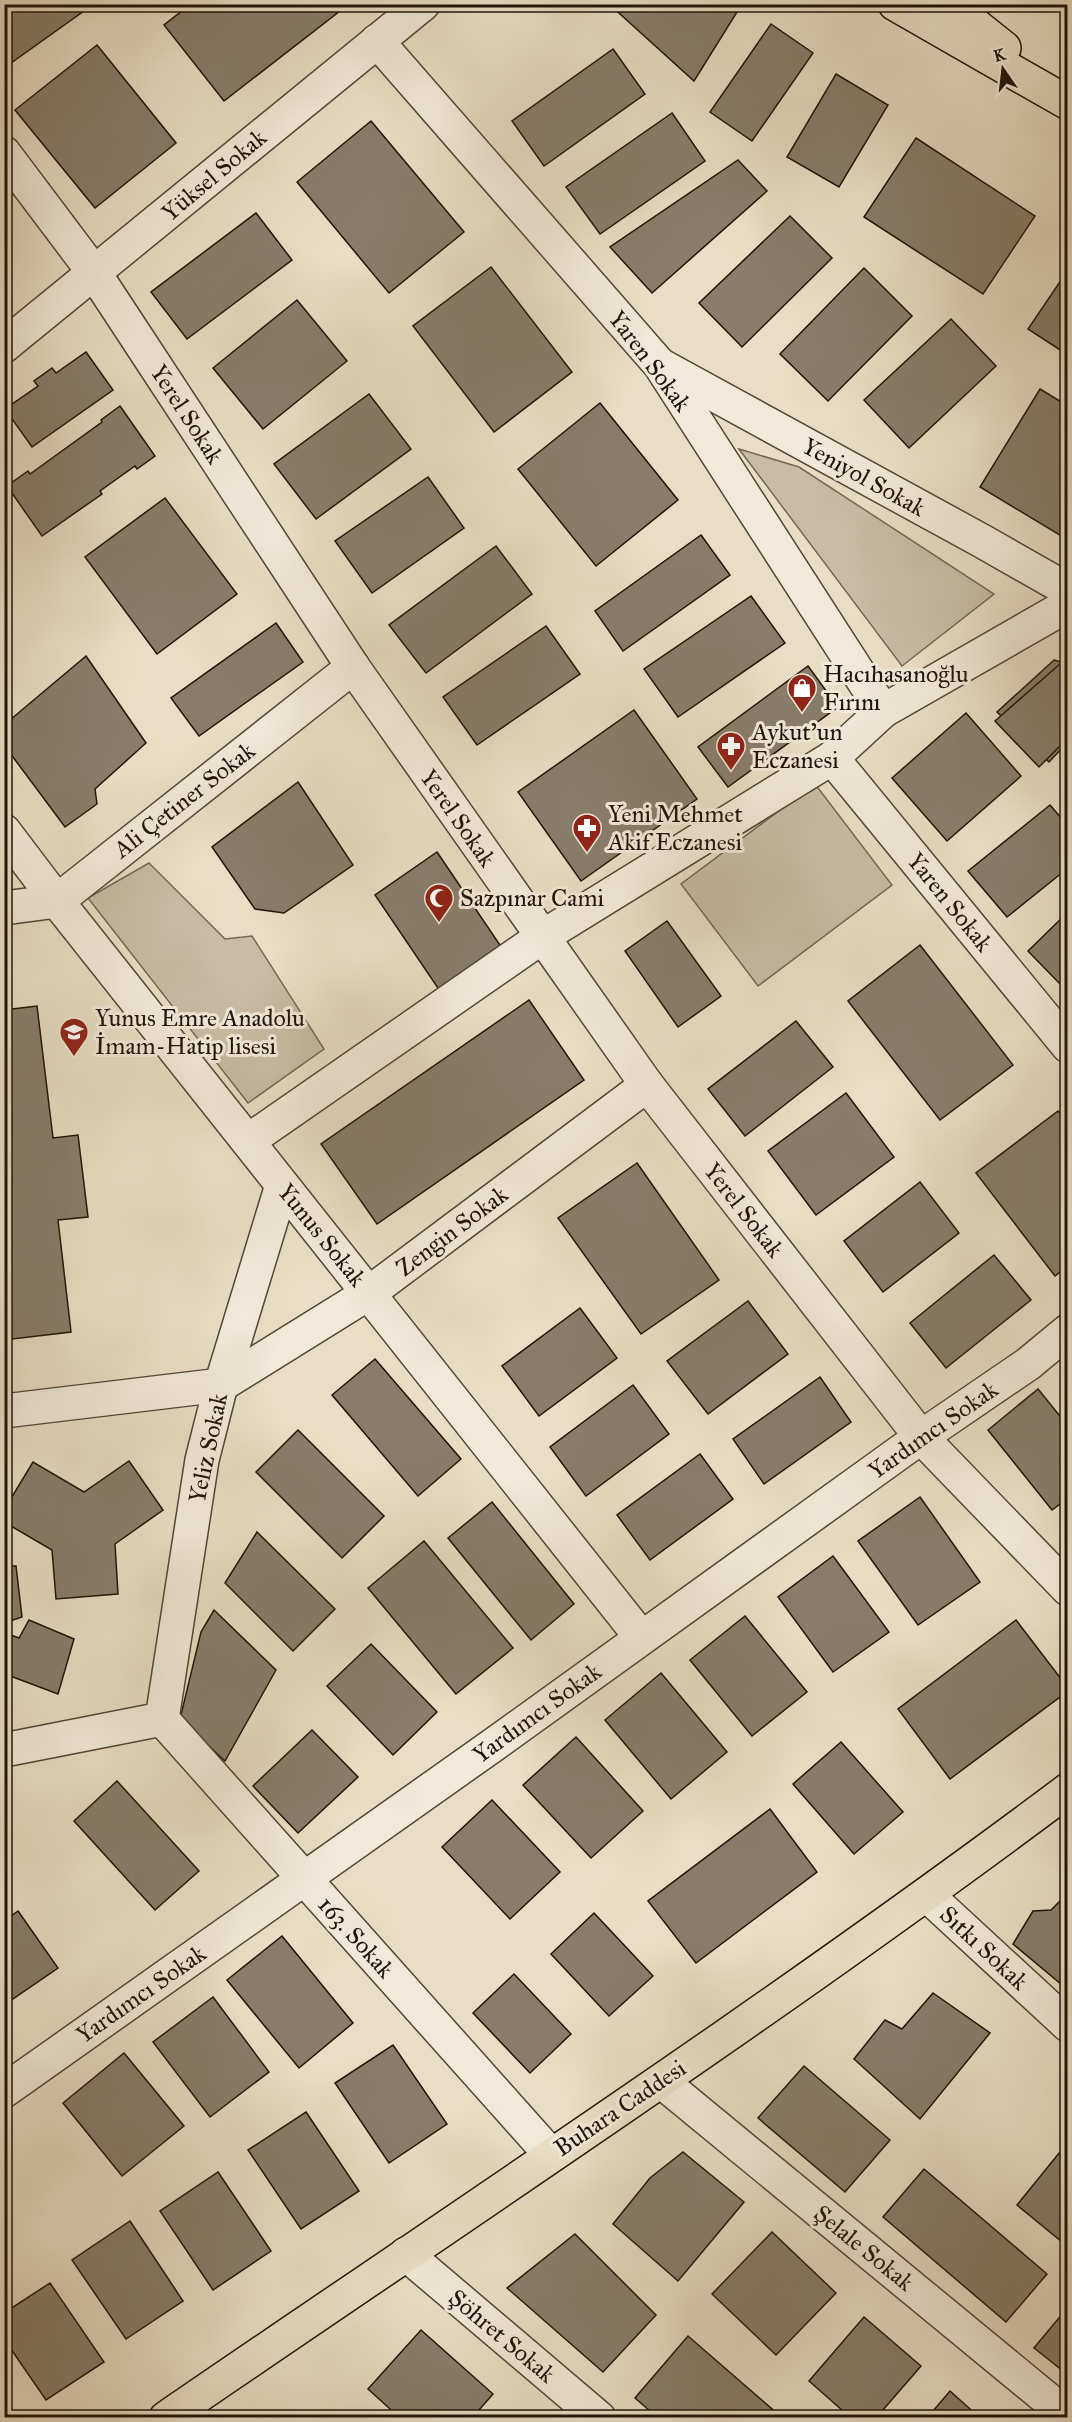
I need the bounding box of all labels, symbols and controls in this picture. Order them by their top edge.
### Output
north arrow [973,39,1033,99]
text: K [992,44,1008,66]
street label: Yüksel Sokak [155,122,273,228]
street label: Yaren Sokak [602,304,698,418]
street label: Yerel Sokak [144,359,231,470]
street label: Yeniyol Sokak [797,431,932,524]
place label: Hacıhasanoğlu Fırını [823,659,969,717]
shop icon: Hacıhasanoğlu Fırını [786,672,818,714]
place label: Aykut'un Eczanesi [751,717,843,775]
pharmacy icon: Aykut'un Eczanesi [715,730,747,772]
street label: Ali Çetiner Sokak [106,735,261,865]
street label: Yerel Sokak [413,763,503,873]
place label: Yeni Mehmet Akif Eczanesi [607,799,743,857]
pharmacy icon: Yeni Mehmet Akif Eczanesi [571,812,603,854]
street label: Yaren Sokak [901,846,1000,958]
mosque icon: Sazpınar Cami [423,882,455,924]
place label: Sazpınar Cami [460,883,605,913]
place label: Yunus Emre Anadolu İmam-Hatip lisesi [95,1003,305,1061]
school or university icon: Yunus Emre Anadolu İmam-Hatip lisesi [58,1016,90,1058]
street label: Yerel Sokak [698,1156,791,1264]
street label: Yunus Sokak [271,1177,373,1293]
street label: Zengin Sokak [390,1179,515,1283]
street label: Yardımcı Sokak [862,1374,1004,1486]
street label: Yeliz Sokak [182,1390,234,1506]
street label: Yardımcı Sokak [467,1656,608,1770]
street label: 163. Sokak [311,1890,401,1985]
street label: Sıtkı Sokak [933,1899,1035,1997]
street label: Yardımcı Sokak [70,1938,212,2050]
street label: Buhara Caddesi [548,2053,692,2163]
street label: Şelale Sokak [808,2198,921,2298]
street label: Şöhret Sokak [442,2283,562,2390]

